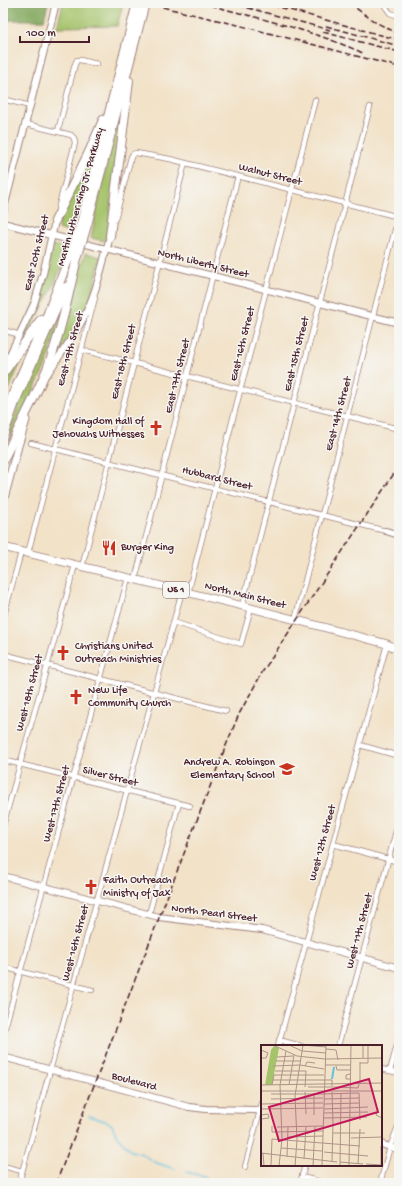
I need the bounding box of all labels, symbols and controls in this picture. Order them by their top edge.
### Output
scale bar [20,18,89,44]
text: 100 m [25,27,56,41]
street label: Martin Luther King Jr. Parkway [55,126,107,268]
street label: Walnut Street [237,161,304,189]
street label: East 20th Street [22,212,53,292]
street label: North Liberty Street [156,247,251,281]
street label: East 16th Street [228,304,258,383]
street label: East 19th Street [55,309,87,387]
street label: East 15th Street [282,314,312,393]
street label: East 18th Street [109,322,139,401]
street label: East 17th Street [163,336,193,415]
street label: East 14th Street [323,374,355,452]
place label: Kingdom Hall of Jehovahs Witnesses [52,415,146,441]
church icon: Kingdom Hall of Jehovahs Witnesses [147,419,165,437]
street label: Hubbard Street [181,465,255,494]
restaurant icon: Burger King [100,539,118,557]
place label: Burger King [120,542,174,554]
street label: North Main Street [203,580,288,612]
road number: US 1 [163,582,189,598]
place label: Christians United Outreach Ministries [75,641,162,666]
church icon: Christians United Outreach Ministries [54,644,72,662]
street label: West 18th Street [14,652,46,733]
place label: New Life Community Church [88,684,171,710]
church icon: New Life Community Church [67,688,85,706]
place label: Andrew A. Robinson Elementary School [184,757,276,782]
school or university icon: Andrew A. Robinson Elementary School [278,760,296,778]
street label: West 17th Street [41,763,73,844]
street label: Silver Street [81,764,140,790]
street label: West 12th Street [307,802,339,882]
place label: Faith Outreach Ministry of Jax [102,875,172,900]
church icon: Faith Outreach Ministry of Jax [82,878,100,896]
street label: West 11th Street [344,891,376,970]
street label: West 16th Street [60,902,92,982]
street label: North Pearl Street [171,903,259,925]
inset map [261,1045,382,1166]
street label: Boulevard [109,1070,159,1094]

